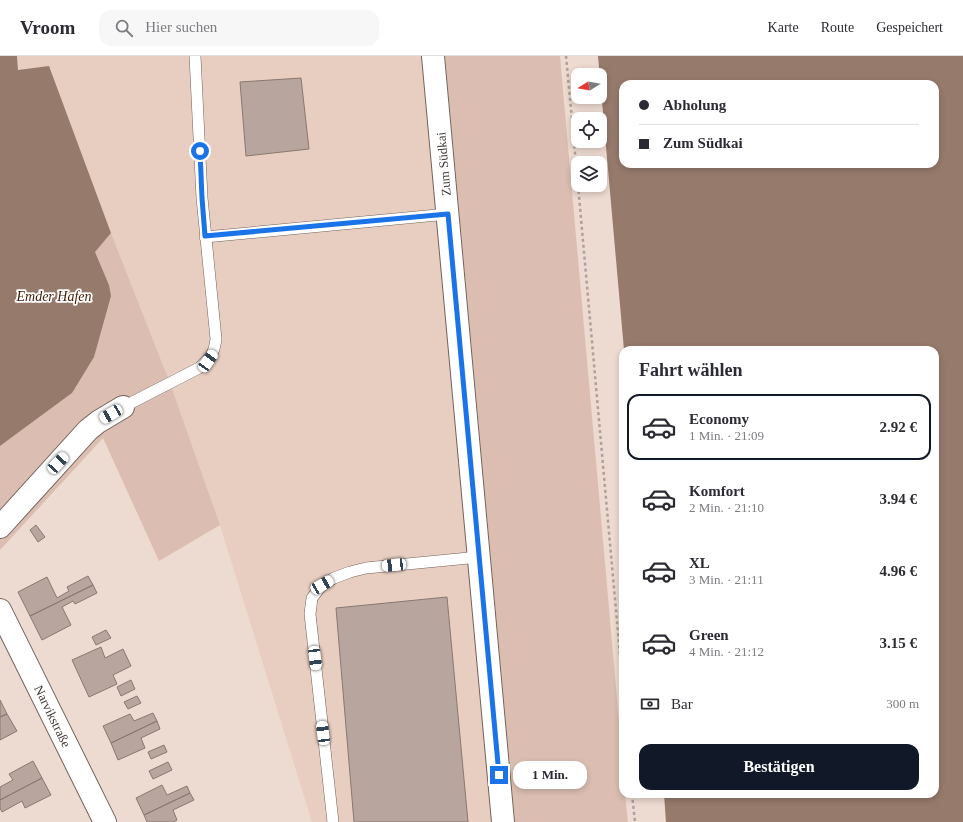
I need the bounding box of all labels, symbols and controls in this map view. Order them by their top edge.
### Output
search box [99,10,379,46]
text: Vroom [20,17,75,38]
icon: search [113,17,135,39]
text: Hier suchen [145,19,217,35]
text: Karte [768,20,799,35]
text: Route [821,20,854,35]
text: Gespeichert [876,20,943,35]
north arrow [571,68,607,104]
map controls [571,68,607,192]
text: Abholung [663,97,726,113]
button: locate [571,112,607,148]
street label: Zum Südkai [433,131,454,196]
text: Zum Südkai [663,135,743,151]
route start [191,142,209,160]
button: layers [571,156,607,192]
water label: Emder Hafen [15,289,92,304]
car [196,348,220,374]
text: Fahrt wählen [639,360,743,380]
car [98,403,124,425]
icon: car [641,409,677,445]
text: Economy [689,411,749,427]
text: 2.92 € [880,419,917,435]
text: 1 Min. · 21:09 [689,428,764,443]
car [45,450,71,476]
icon: car [641,481,677,517]
text: Komfort [689,483,745,499]
text: 3.94 € [880,491,917,507]
text: 2 Min. · 21:10 [689,500,764,515]
icon: car [641,553,677,589]
text: XL [689,555,710,571]
car [381,558,407,572]
text: 4.96 € [880,563,917,579]
text: 3 Min. · 21:11 [689,572,764,587]
car [309,574,335,596]
icon: car [641,625,677,661]
text: Green [689,627,729,643]
text: 3.15 € [880,635,917,651]
text: 4 Min. · 21:12 [689,644,764,659]
car [308,645,322,671]
street label: Narvikstraße [31,683,74,750]
icon: cash [639,693,661,715]
text: Bar [671,696,693,712]
text: 300 m [886,696,919,711]
car [316,720,330,746]
button: Bestätigen [639,744,919,790]
callout: 1 Min. [513,761,587,789]
route end [490,766,508,784]
text: 1 Min. [532,767,568,782]

